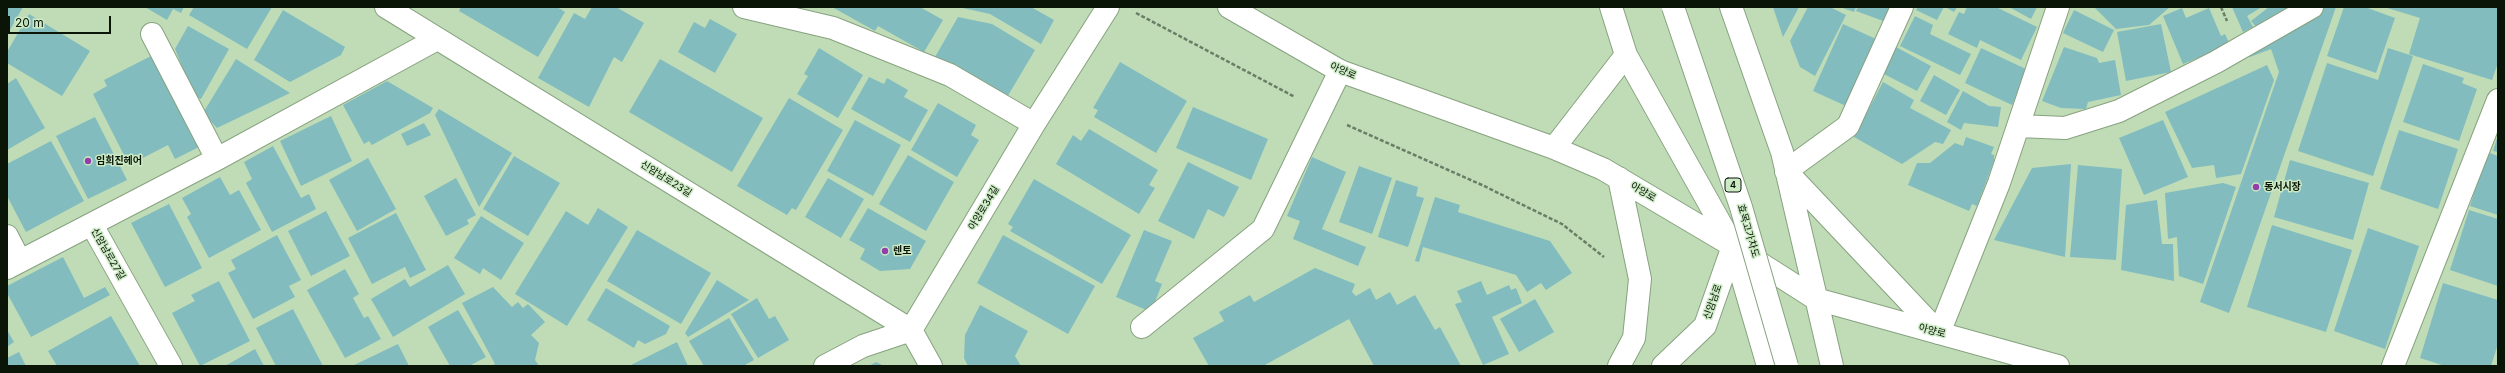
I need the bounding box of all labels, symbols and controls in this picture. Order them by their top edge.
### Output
scale bar [10,8,113,34]
text: 20 m [15,15,44,30]
street label: 아양로 [1328,60,1358,82]
place label: 임희진헤어 [96,155,142,167]
marker: 임희진헤어 [83,156,93,166]
street label: 신암남로23길 [638,158,694,200]
road number: 4 [1725,178,1741,192]
street label: 아양로 [1628,180,1658,204]
place label: 동서시장 [2264,181,2301,193]
marker: 동서시장 [2251,182,2261,192]
street label: 아양로34길 [966,184,1002,232]
street label: 효목고가차도 [1735,203,1761,259]
street label: 신암남로27길 [88,226,128,282]
place label: 렌토 [893,245,911,257]
marker: 렌토 [880,246,890,256]
street label: 신암남로 [1701,283,1725,321]
street label: 아양로 [1917,322,1947,340]

